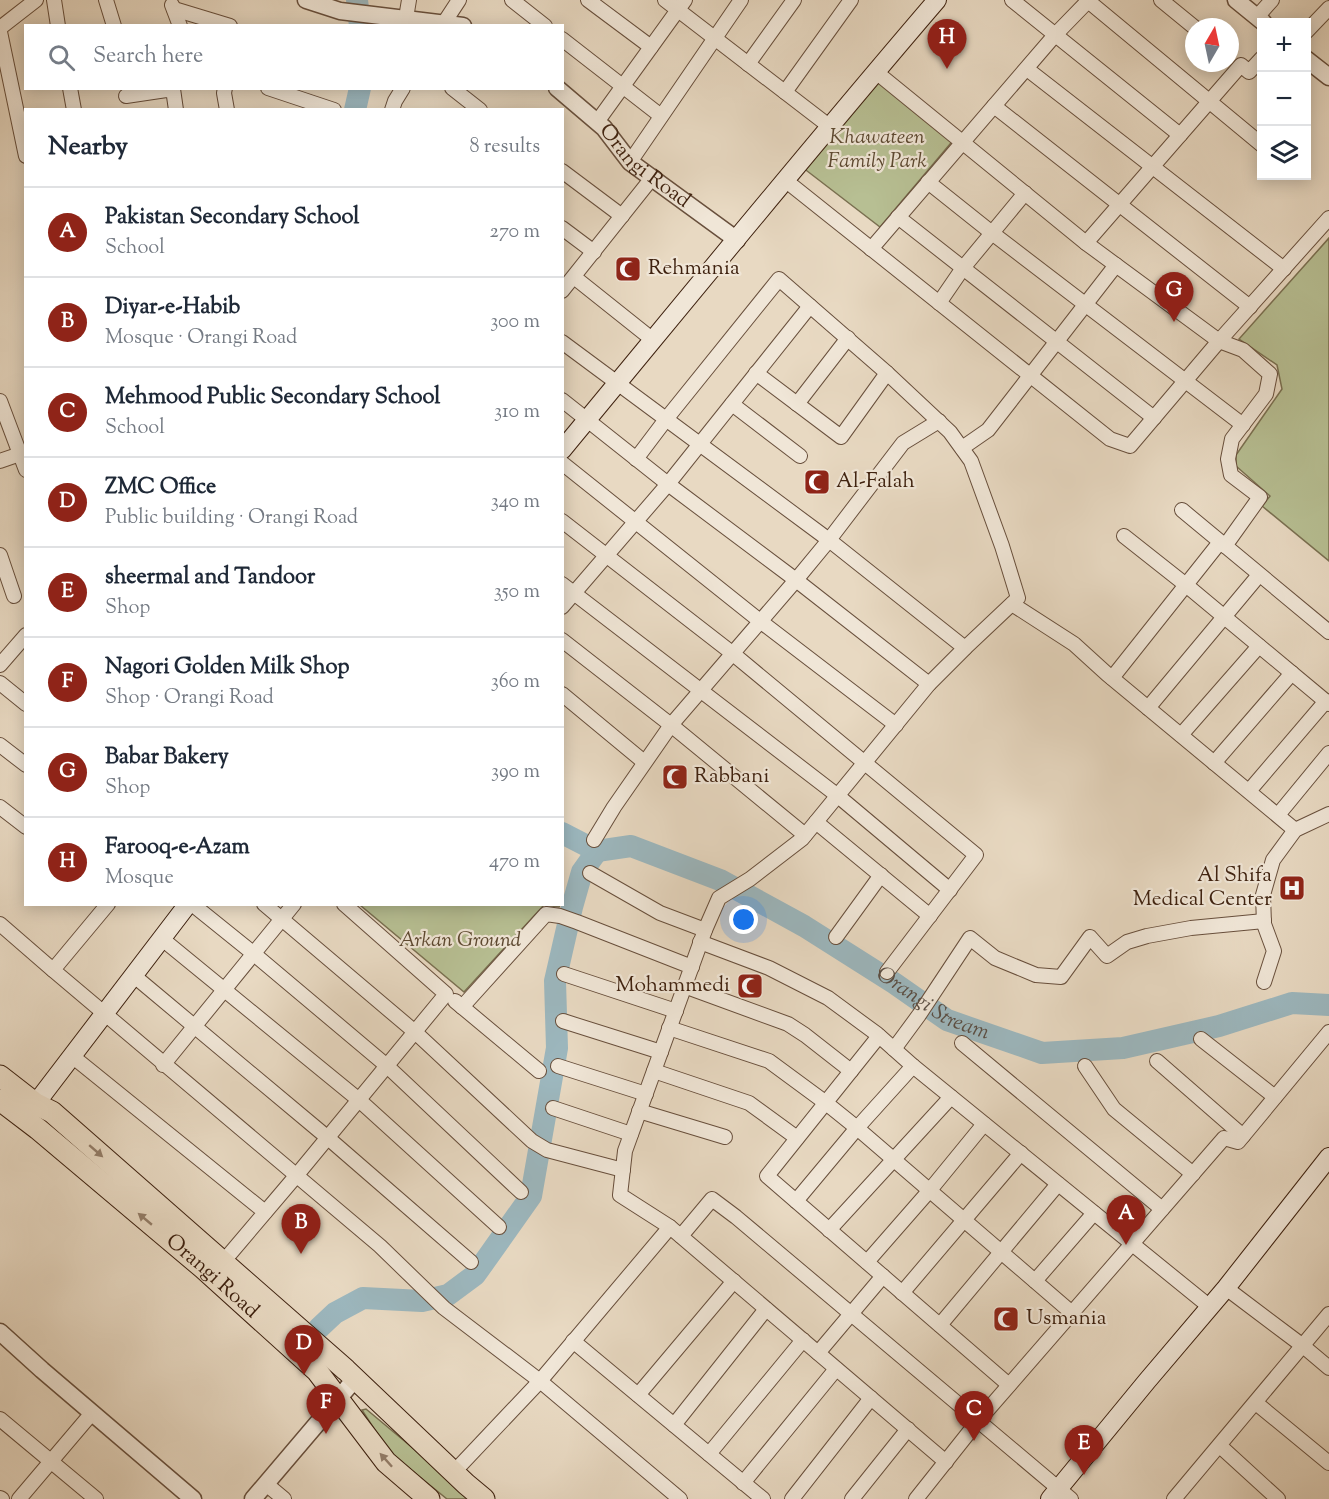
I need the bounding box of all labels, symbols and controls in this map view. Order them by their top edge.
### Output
north arrow [1185,18,1239,72]
map controls [1257,18,1311,180]
button: + [1257,18,1311,72]
pin: H [928,20,966,69]
search box [24,24,564,90]
icon: search [45,41,78,74]
text: Search here [93,41,203,73]
button: − [1257,72,1311,126]
street label: Orangi Road [591,118,697,216]
park label: Khawateen Family Park [827,123,927,177]
button: layers [1257,126,1311,180]
text: Nearby [48,129,128,166]
text: 8 results [469,133,540,162]
text: Pakistan Secondary School [105,202,360,234]
text: A [59,218,76,247]
text: 270 m [490,218,540,247]
text: School [105,234,165,263]
mosque icon: Rehmania [613,254,643,284]
place label: Rehmania [648,254,740,284]
pin: G [1154,272,1194,322]
text: Diyar-e-Habib [105,292,240,324]
text: B [61,308,74,337]
text: 300 m [490,308,540,337]
text: Mosque · Orangi Road [105,324,297,353]
text: Mehmood Public Secondary School [105,382,441,414]
text: C [59,398,76,427]
text: 310 m [494,398,540,427]
text: School [105,414,165,443]
mosque icon: Al-Falah [802,467,832,497]
place label: Al-Falah [836,467,915,497]
text: ZMC Office [105,472,216,504]
text: D [60,488,75,517]
text: 340 m [491,488,540,517]
text: Public building · Orangi Road [105,504,358,533]
text: sheermal and Tandoor [105,562,315,594]
text: E [61,578,74,607]
text: 350 m [494,578,540,607]
text: Shop [105,594,150,623]
text: Nagori Golden Milk Shop [105,652,349,684]
text: F [62,668,73,697]
text: 360 m [491,668,540,697]
text: Shop · Orangi Road [105,684,274,713]
text: Babar Bakery [105,742,229,774]
text: G [59,758,76,787]
text: 390 m [491,758,540,787]
mosque icon: Rabbani [660,762,690,792]
place label: Rabbani [694,762,769,792]
text: Shop [105,774,150,803]
text: Farooq-e-Azam [105,832,250,864]
text: H [60,848,75,877]
text: 470 m [489,848,540,877]
place label: Al Shifa Medical Center [1133,861,1272,915]
text: Mosque [105,864,174,893]
hospital icon: Al Shifa Medical Center [1277,873,1307,903]
your location [729,905,758,934]
park label: Arkan Ground [399,926,522,956]
water label: Orangi Stream [869,959,994,1050]
place label: Mohammedi [615,971,730,1001]
mosque icon: Mohammedi [735,971,765,1001]
one-way arrow [88,1144,103,1157]
pin: A [1106,1196,1146,1245]
pin: B [282,1204,320,1254]
one-way arrow [138,1213,153,1226]
street label: Orangi Road [159,1227,265,1326]
mosque icon: Usmania [991,1304,1021,1334]
place label: Usmania [1026,1304,1107,1334]
pin: D [284,1326,324,1375]
pin: F [306,1384,346,1434]
pin: C [954,1392,994,1441]
pin: E [1064,1426,1104,1475]
one-way arrow [380,1453,393,1468]

